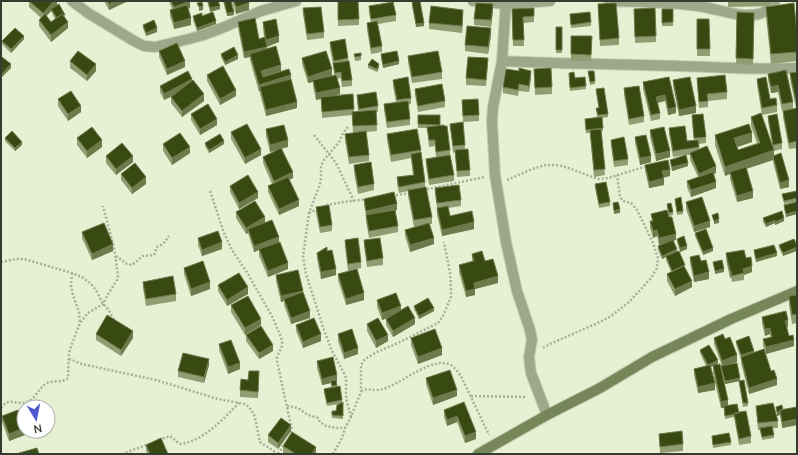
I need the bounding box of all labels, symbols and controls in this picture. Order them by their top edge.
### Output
north arrow [16,399,56,439]
text: N [32,421,43,436]

